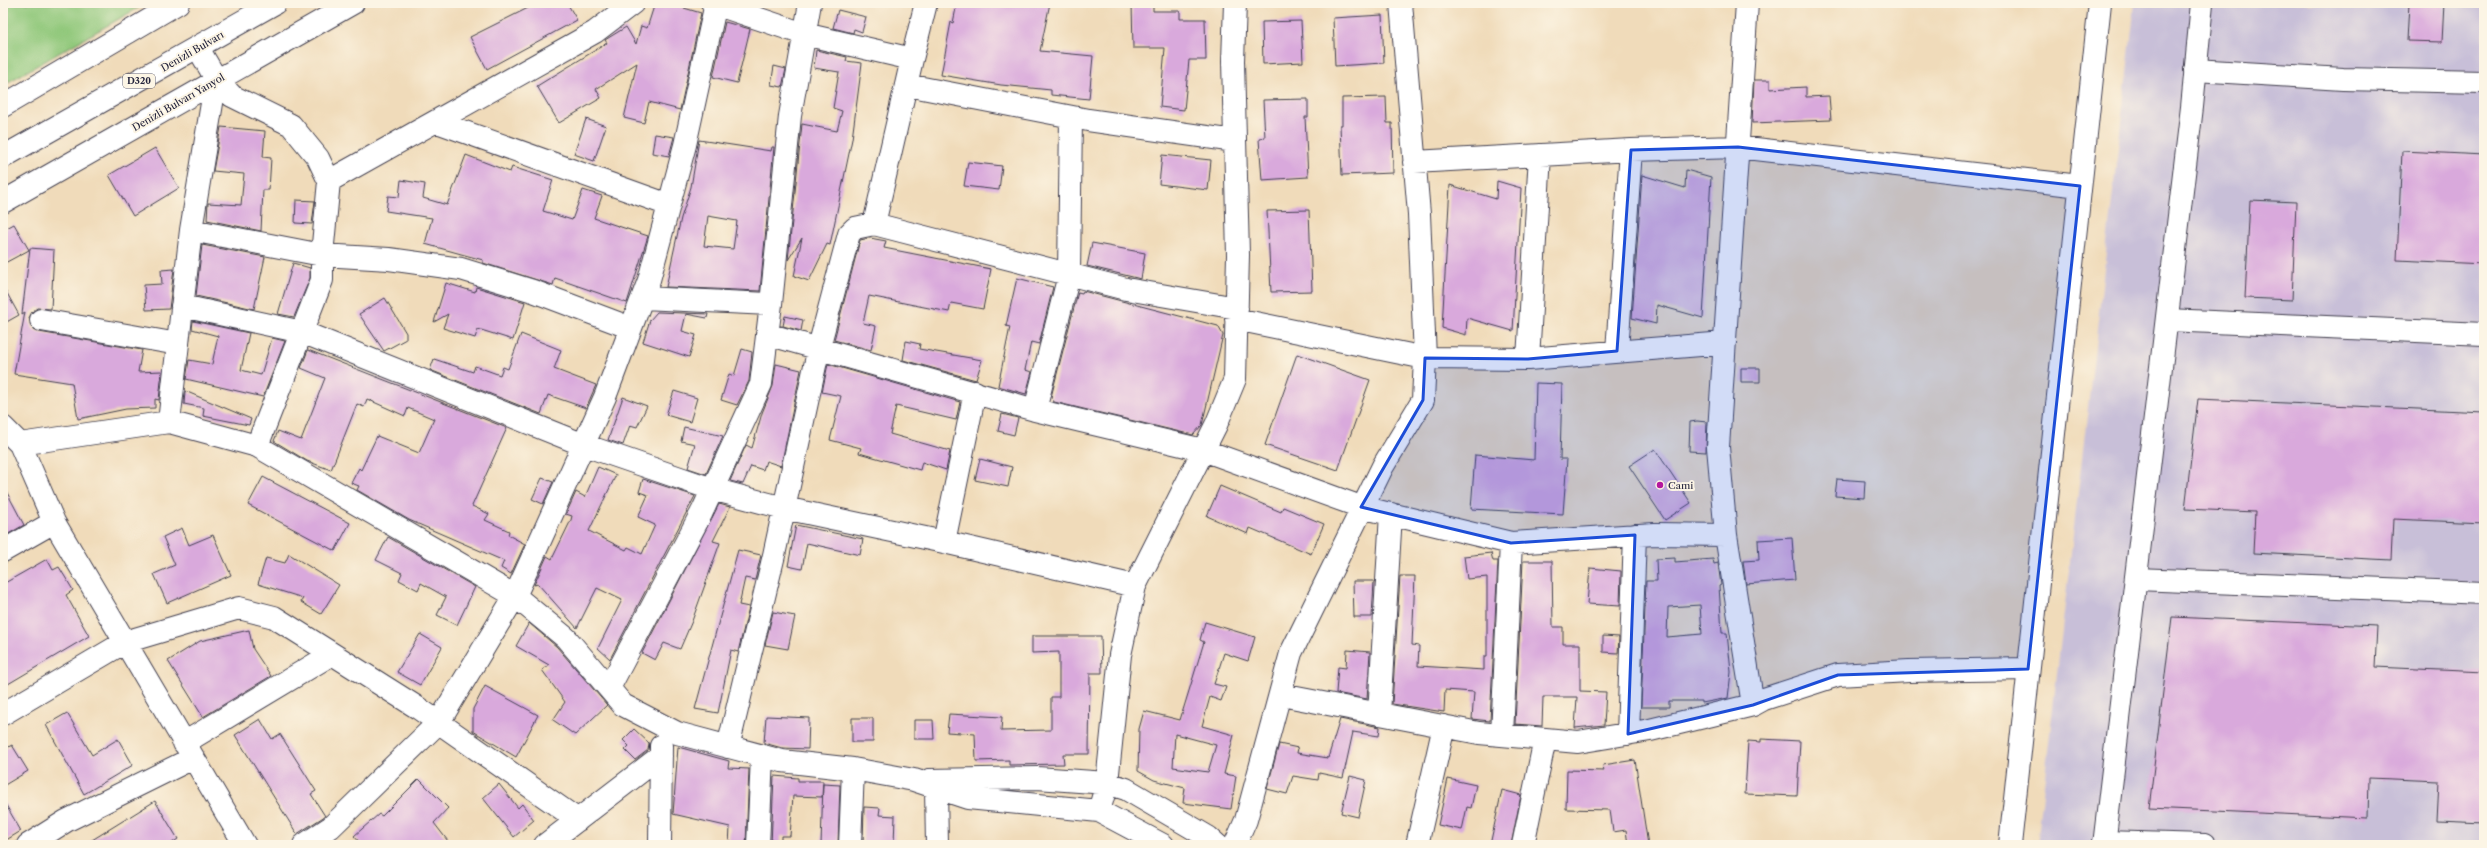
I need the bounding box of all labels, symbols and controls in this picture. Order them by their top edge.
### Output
street label: Denizli Bulvarı [158,28,226,75]
street label: Denizli Bulvarı Yanyol [130,71,227,134]
road number: D320 [123,74,155,88]
place label: Cami [1668,479,1693,492]
marker: Cami [1655,480,1665,490]

